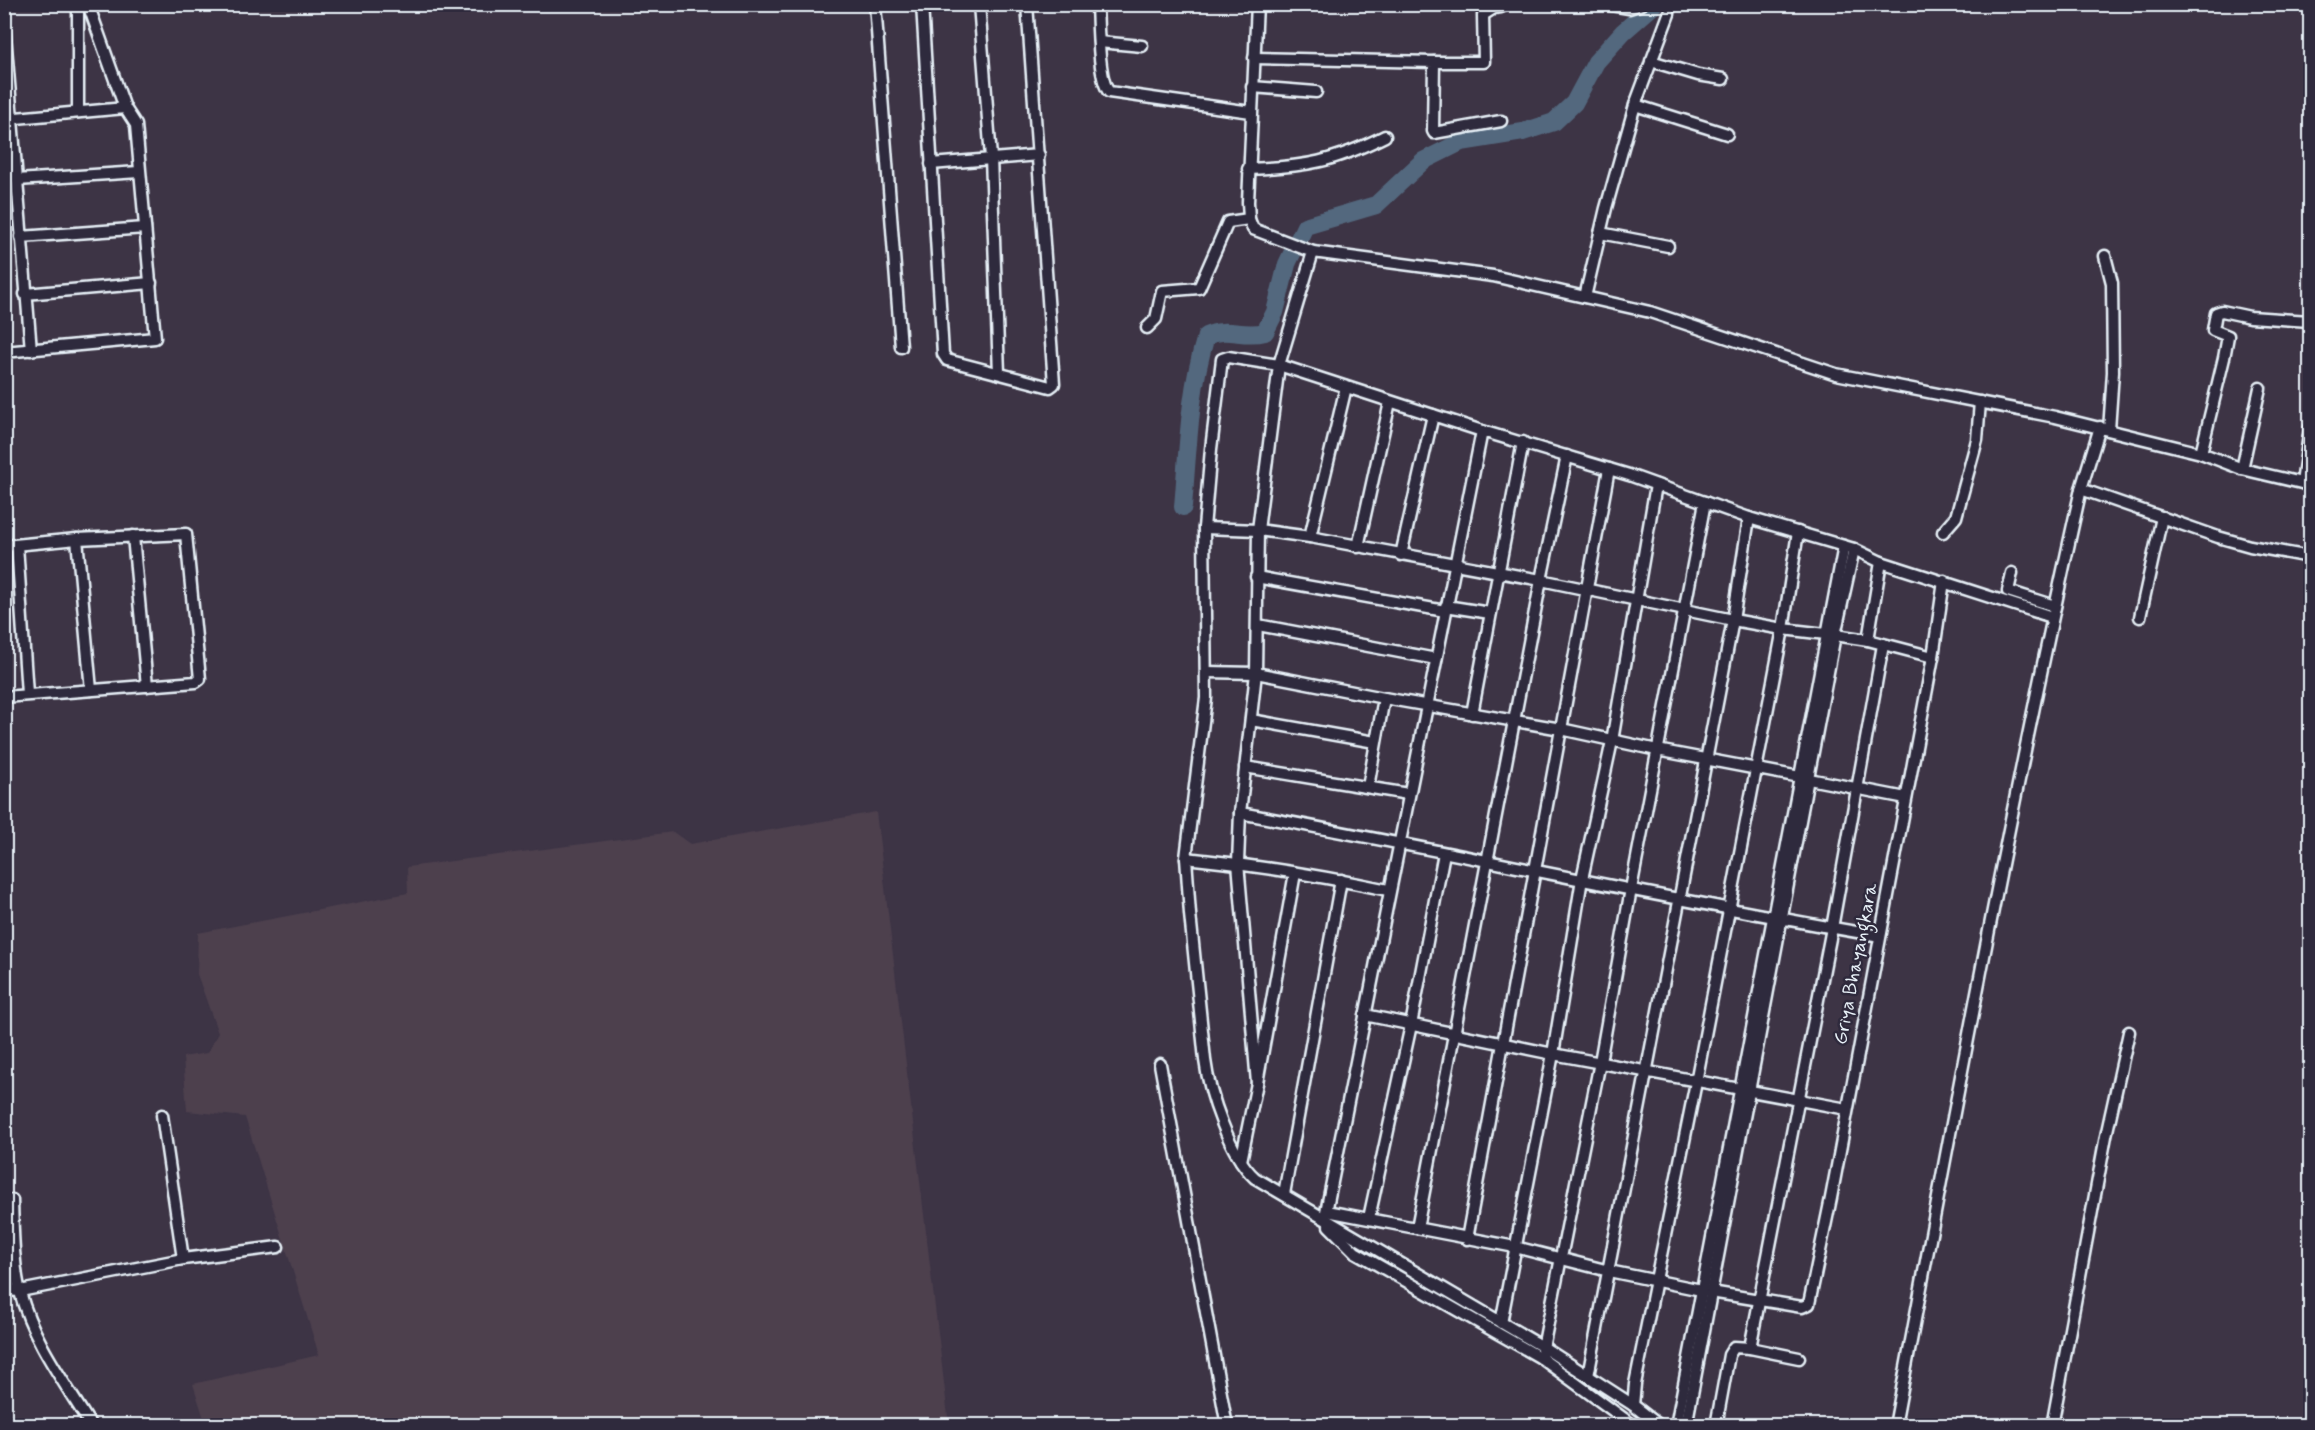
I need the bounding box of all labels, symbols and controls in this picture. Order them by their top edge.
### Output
street label: Griya Bhayangkara [1827,880,1887,1047]

